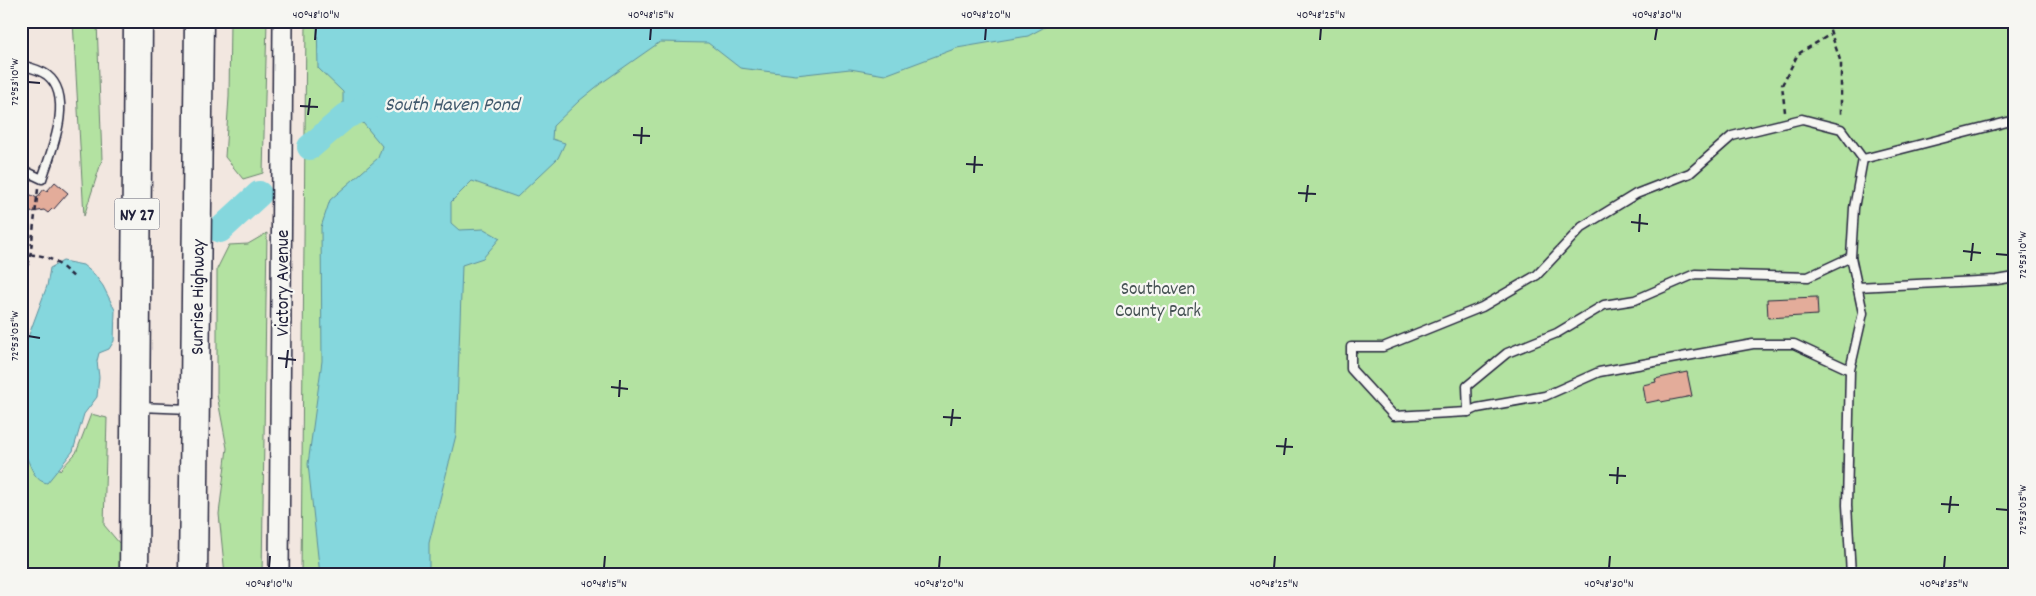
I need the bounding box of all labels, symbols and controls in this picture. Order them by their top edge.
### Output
text: 40°48'10"N [293,7,340,24]
text: 40°48'15"N [628,7,674,24]
text: 40°48'20"N [961,7,1011,24]
text: 40°48'25"N [1297,7,1345,24]
text: 40°48'30"N [1632,7,1682,24]
text: 72°53'10"W [7,58,24,106]
water label: South Haven Pond [385,92,522,120]
road number: NY 27 [114,198,160,230]
street label: Victory Avenue [271,230,298,336]
text: 72°53'10"W [2015,231,2032,279]
street label: Sunrise Highway [185,239,214,355]
park label: Southaven County Park [1115,277,1201,326]
text: 72°53'05"W [7,311,24,361]
text: 72°53'05"W [2015,485,2032,535]
text: 40°48'10"N [246,576,293,593]
text: 40°48'15"N [581,576,627,593]
text: 40°48'20"N [914,576,964,593]
text: 40°48'25"N [1250,576,1298,593]
text: 40°48'30"N [1584,576,1634,593]
text: 40°48'35"N [1920,576,1968,593]

